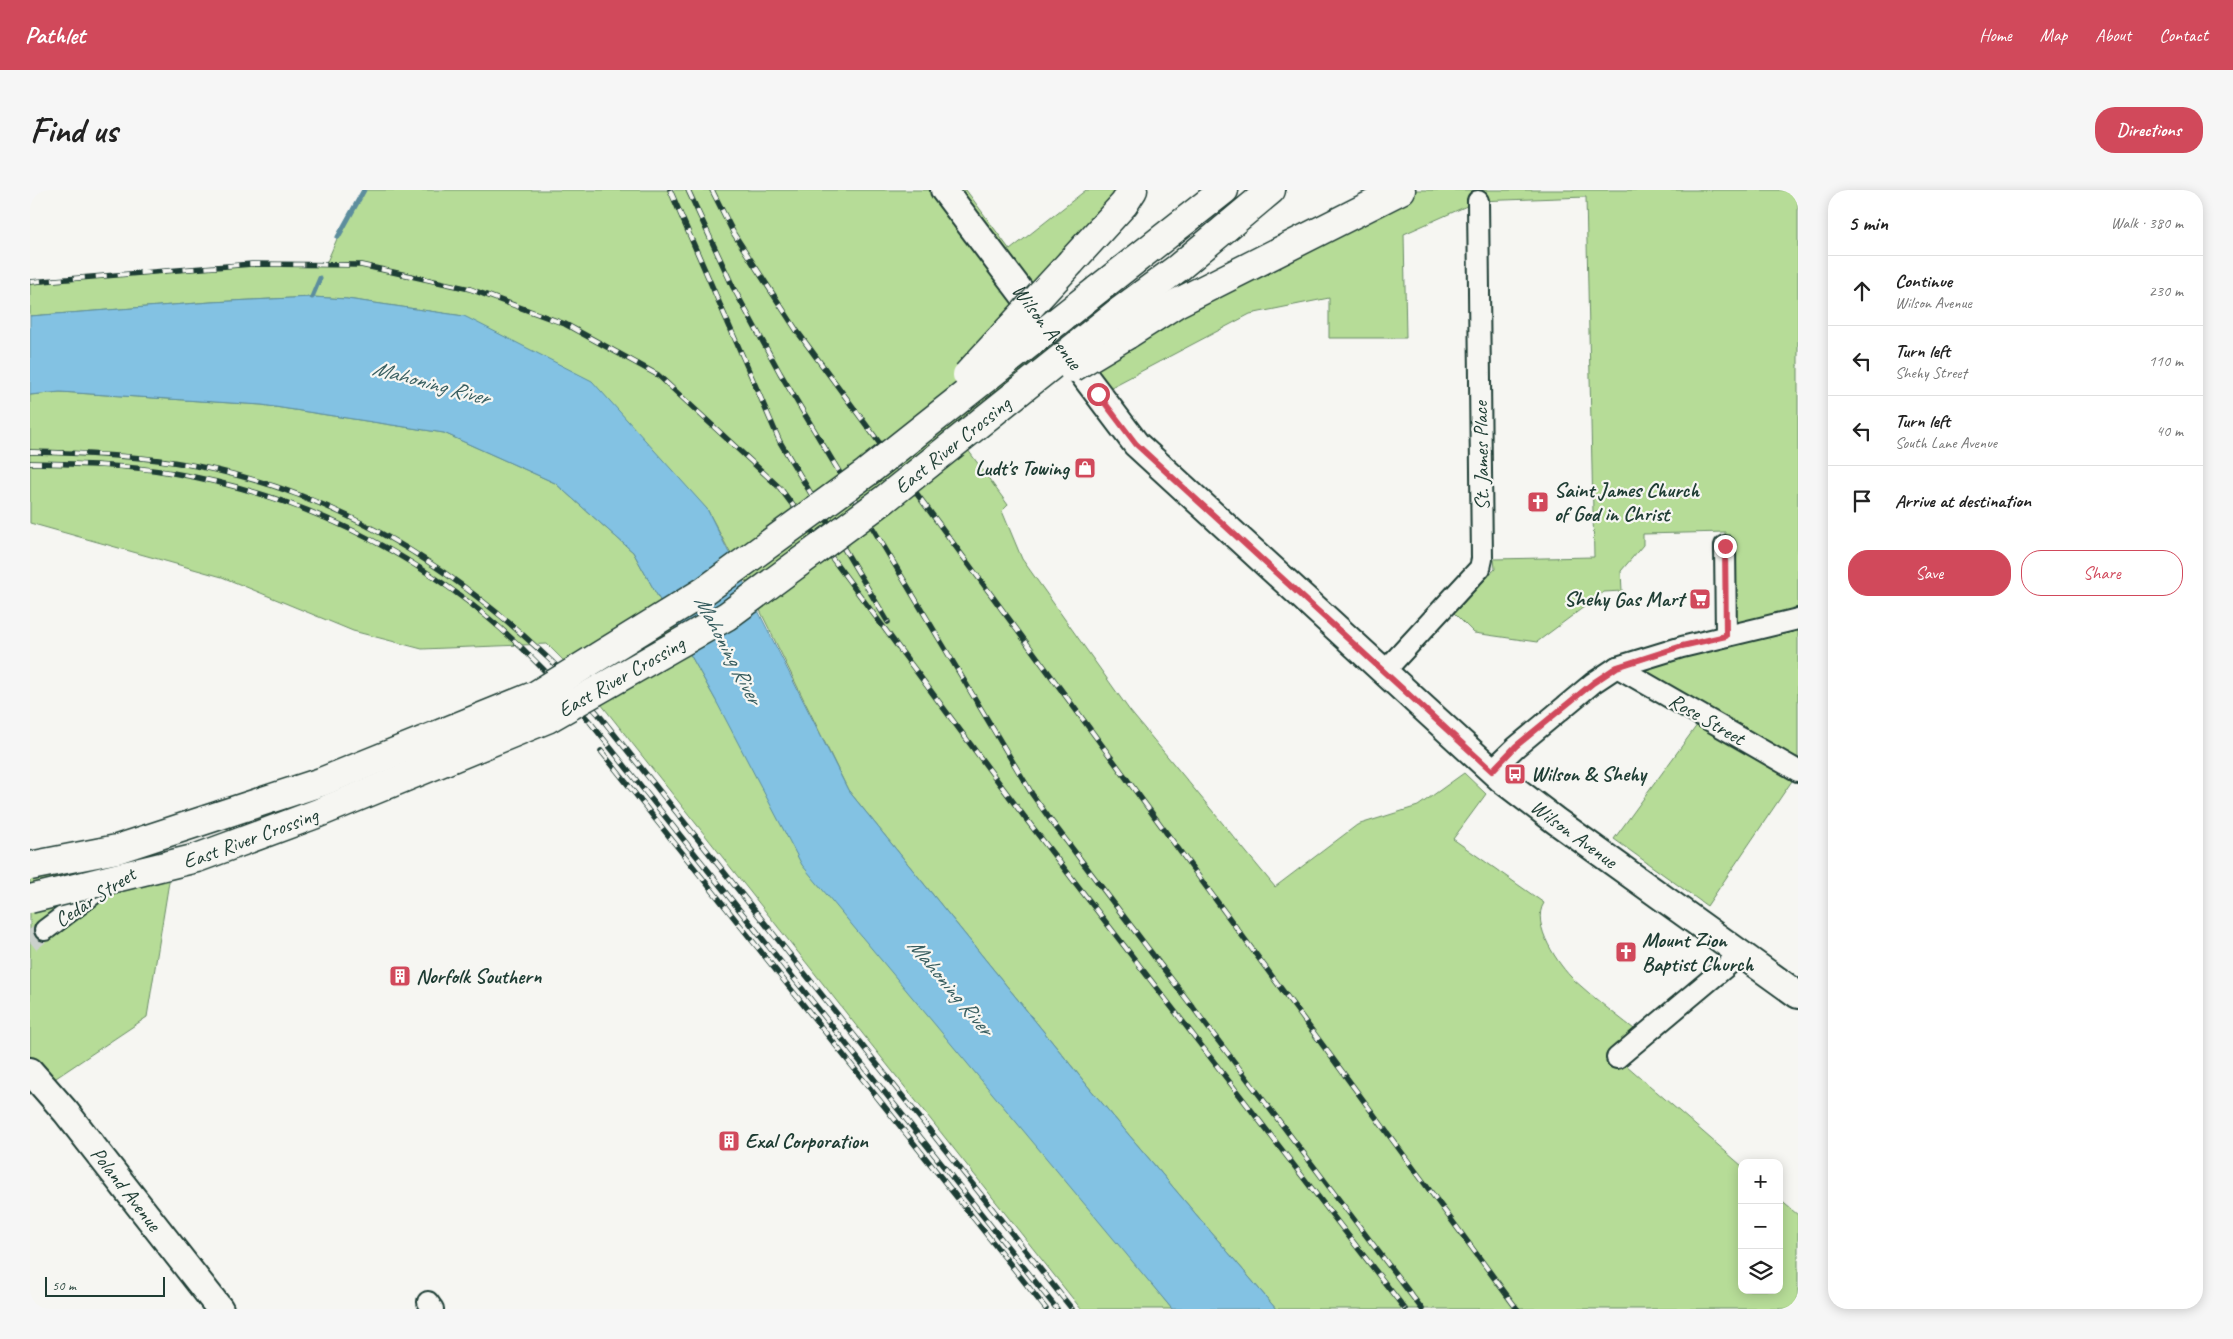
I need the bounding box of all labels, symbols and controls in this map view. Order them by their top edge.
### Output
text: Pathlet [25,20,85,50]
text: Home [1979,24,2012,46]
text: Map [2040,24,2067,46]
text: About [2095,24,2131,46]
text: Contact [2159,24,2208,46]
button: Directions [2095,107,2203,153]
text: Find us [30,108,117,153]
text: 5 min [1848,210,1888,236]
text: Walk · 380 m [2111,213,2183,233]
text: Continue [1895,269,1952,293]
icon: ahead [1848,277,1876,305]
street label: Wilson Avenue [1006,278,1089,375]
text: 230 m [2149,281,2183,301]
text: Wilson Avenue [1895,293,1972,313]
text: Turn left [1895,339,1950,363]
icon: left [1848,347,1876,375]
text: 110 m [2149,351,2183,371]
water label: Mahoning River [370,354,496,413]
text: Shehy Street [1895,363,1967,383]
route start [1087,383,1110,406]
street label: East River Crossing [889,390,1017,499]
street label: St. James Place [1467,399,1495,511]
text: Turn left [1895,409,1950,433]
icon: left [1848,417,1876,445]
text: 40 m [2156,421,2183,441]
text: South Lane Avenue [1895,433,1997,453]
place label: Ludt's Towing [975,455,1070,481]
shop icon: Ludt's Towing [1073,456,1097,480]
place label: Saint James Church of God in Christ [1554,477,1700,527]
icon: arrive [1848,487,1876,515]
text: Arrive at destination [1895,489,2031,513]
church icon: Saint James Church of God in Christ [1526,490,1550,514]
route end [1714,535,1737,558]
button: Save [1848,550,2011,596]
button: Share [2021,550,2183,596]
place label: Shehy Gas Mart [1564,586,1687,612]
supermarket icon: Shehy Gas Mart [1688,587,1712,611]
water label: Mahoning River [688,590,770,712]
street label: East River Crossing [553,629,690,723]
street label: Rose Street [1665,687,1751,752]
place label: Wilson & Shehy [1531,761,1649,787]
bus stop icon: Wilson & Shehy [1503,762,1527,786]
street label: Wilson Avenue [1526,793,1623,874]
street label: East River Crossing [181,801,323,874]
street label: Cedar Street [50,860,142,933]
place label: Mount Zion Baptist Church [1642,927,1754,977]
water label: Mahoning River [901,932,1002,1044]
church icon: Mount Zion Baptist Church [1614,940,1638,964]
place label: Norfolk Southern [416,963,542,989]
building icon: Norfolk Southern [388,964,412,988]
place label: Exal Corporation [745,1128,869,1154]
building icon: Exal Corporation [717,1129,741,1153]
street label: Poland Avenue [85,1142,168,1237]
map controls [1738,1159,1783,1294]
button: + [1738,1159,1783,1204]
button: − [1738,1204,1783,1249]
button: layers [1738,1249,1783,1294]
scale bar [45,1274,165,1297]
text: 50 m [52,1277,76,1294]

